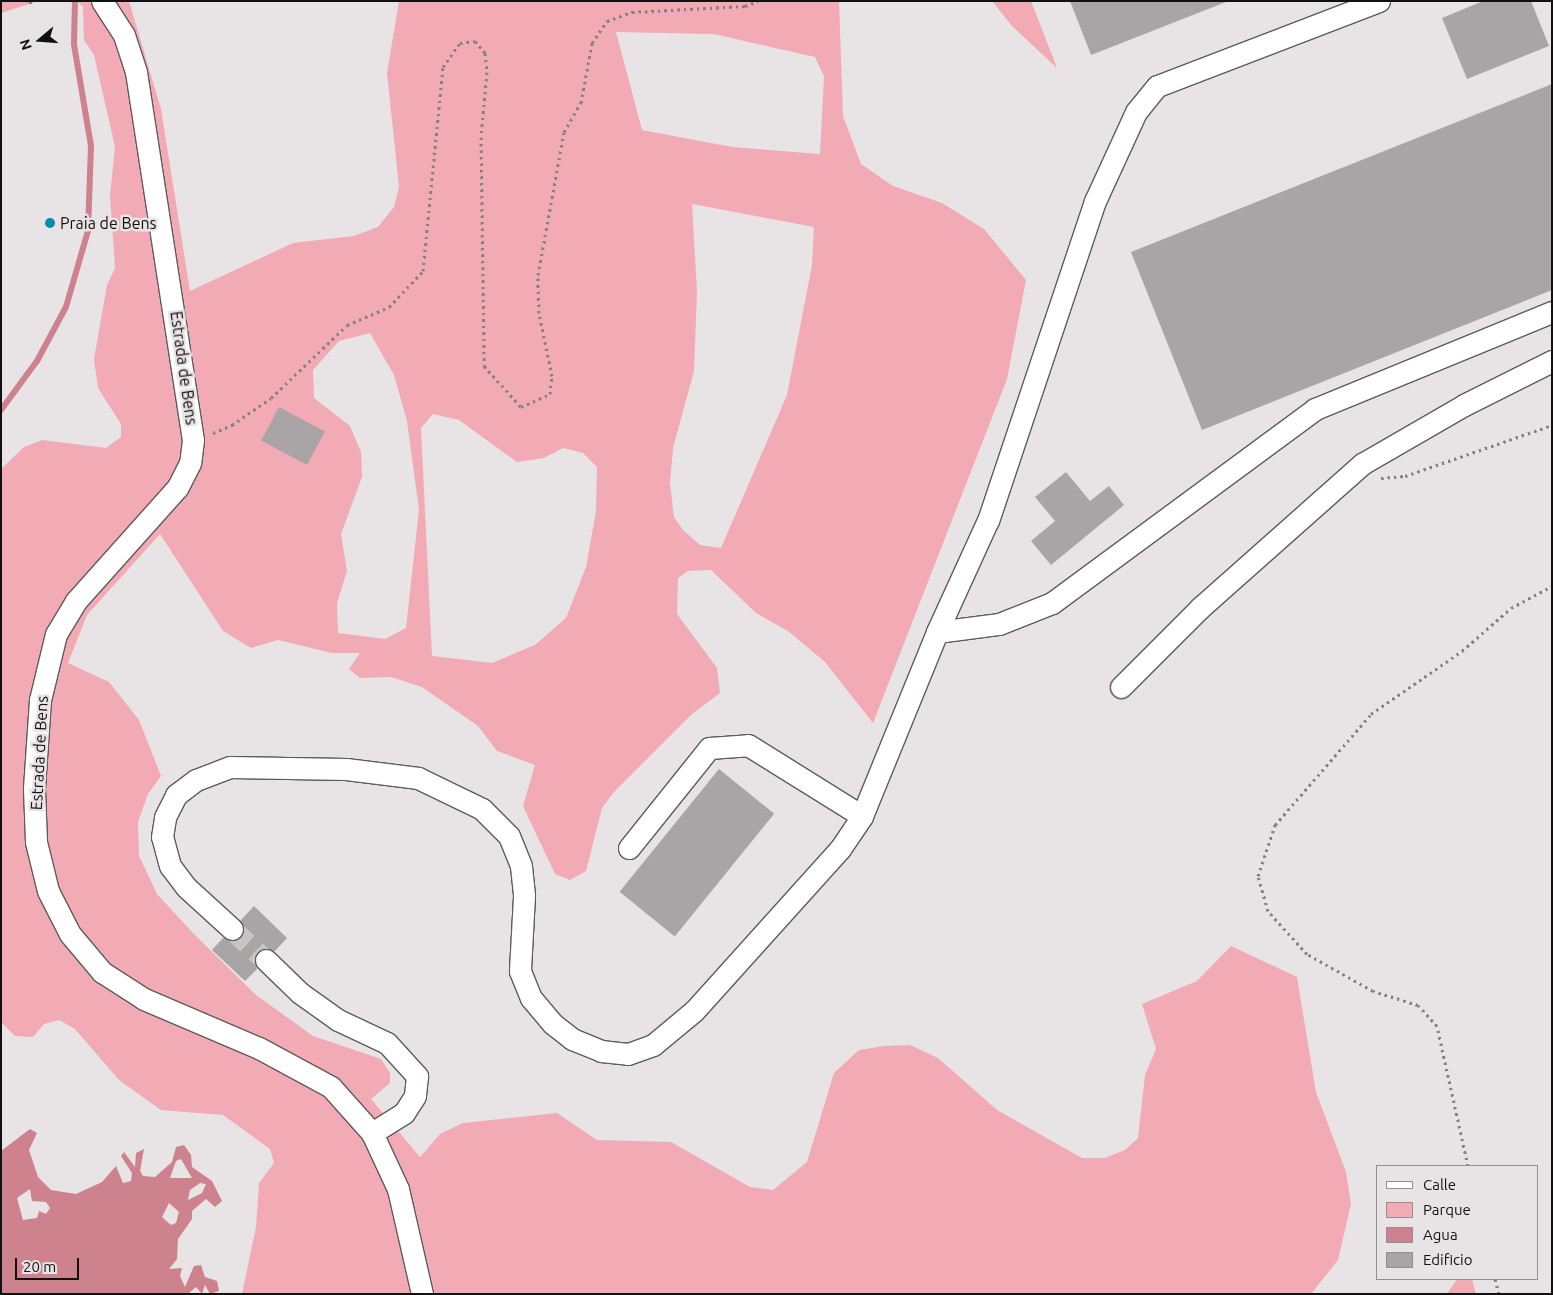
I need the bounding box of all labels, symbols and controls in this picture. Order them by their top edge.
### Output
north arrow [15,15,65,65]
text: N [17,37,35,52]
place label: Praia de Bens [60,213,157,233]
marker: Praia de Bens [44,217,56,229]
street label: Estrada de Bens [167,310,201,426]
street label: Estrada de Bens [26,695,52,811]
legend [1376,1165,1538,1280]
text: Calle [1423,1176,1456,1193]
text: Parque [1423,1201,1471,1218]
text: Agua [1423,1226,1458,1243]
scale bar [18,1248,81,1280]
text: Edificio [1423,1251,1472,1268]
text: 20 m [23,1258,56,1275]

